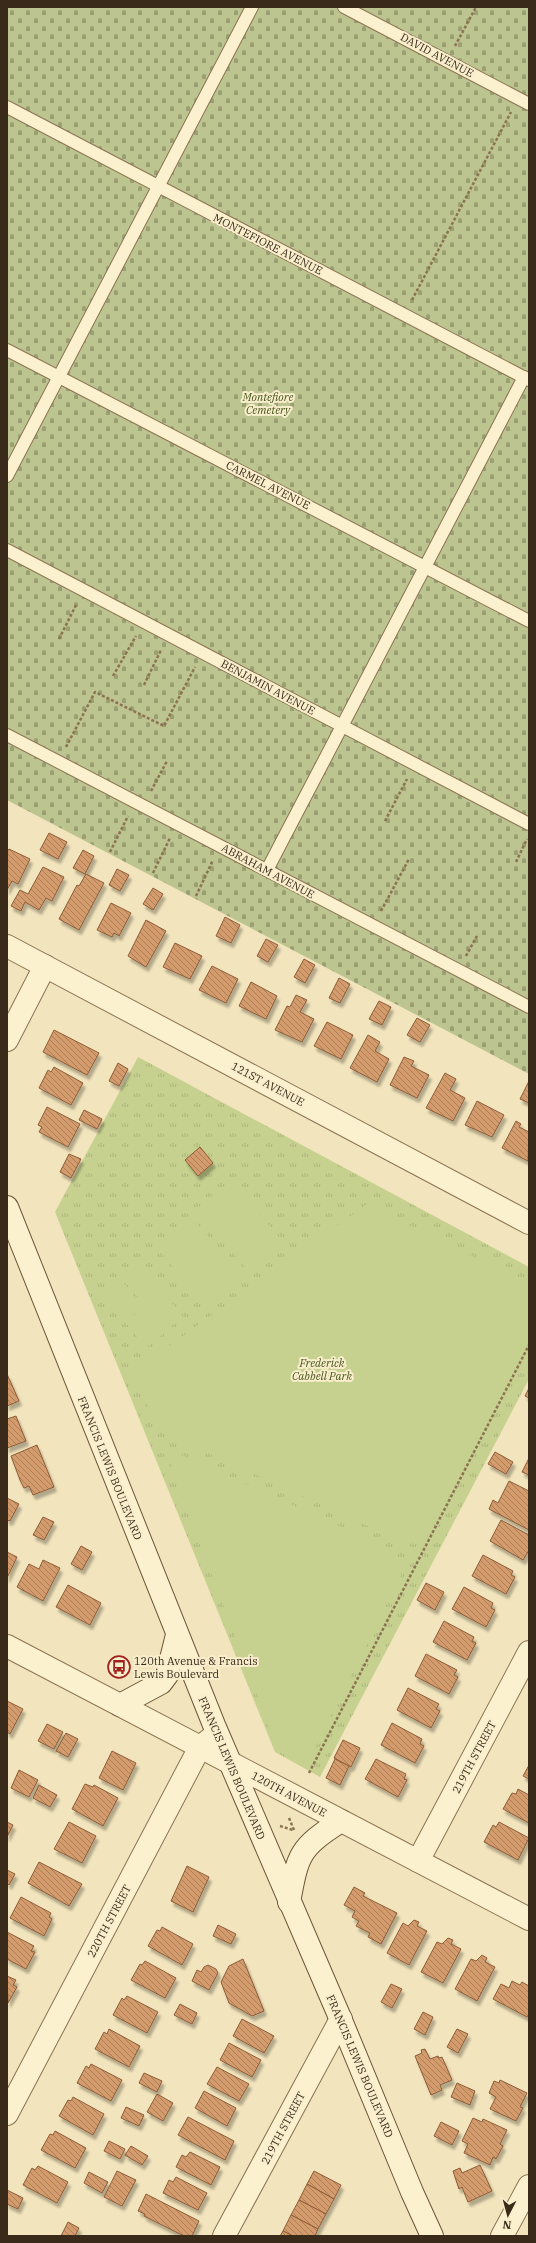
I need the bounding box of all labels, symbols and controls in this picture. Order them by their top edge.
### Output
street label: DAVID AVENUE [398,30,476,80]
street label: MONTEFIORE AVENUE [211,210,325,278]
park label: Montefiore Cemetery [242,390,293,417]
street label: CARMEL AVENUE [224,458,312,512]
street label: BENJAMIN AVENUE [218,656,318,718]
street label: ABRAHAM AVENUE [219,841,317,901]
street label: 121ST AVENUE [229,1059,307,1109]
park label: Frederick Cabbell Park [292,1356,352,1383]
street label: FRANCIS LEWIS BOULEVARD [75,1394,145,1542]
bus stop icon: 120th Avenue & Francis Lewis Boulevard [106,1654,132,1680]
place label: 120th Avenue & Francis Lewis Boulevard [134,1654,258,1681]
street label: FRANCIS LEWIS BOULEVARD [196,1694,269,1842]
street label: 219TH STREET [449,1718,499,1796]
street label: 120TH AVENUE [249,1768,329,1820]
street label: 220TH STREET [84,1882,134,1960]
street label: FRANCIS LEWIS BOULEVARD [324,1992,397,2140]
street label: 219TH STREET [258,2089,308,2167]
north arrow [488,2195,528,2235]
text: N [502,2217,512,2232]

